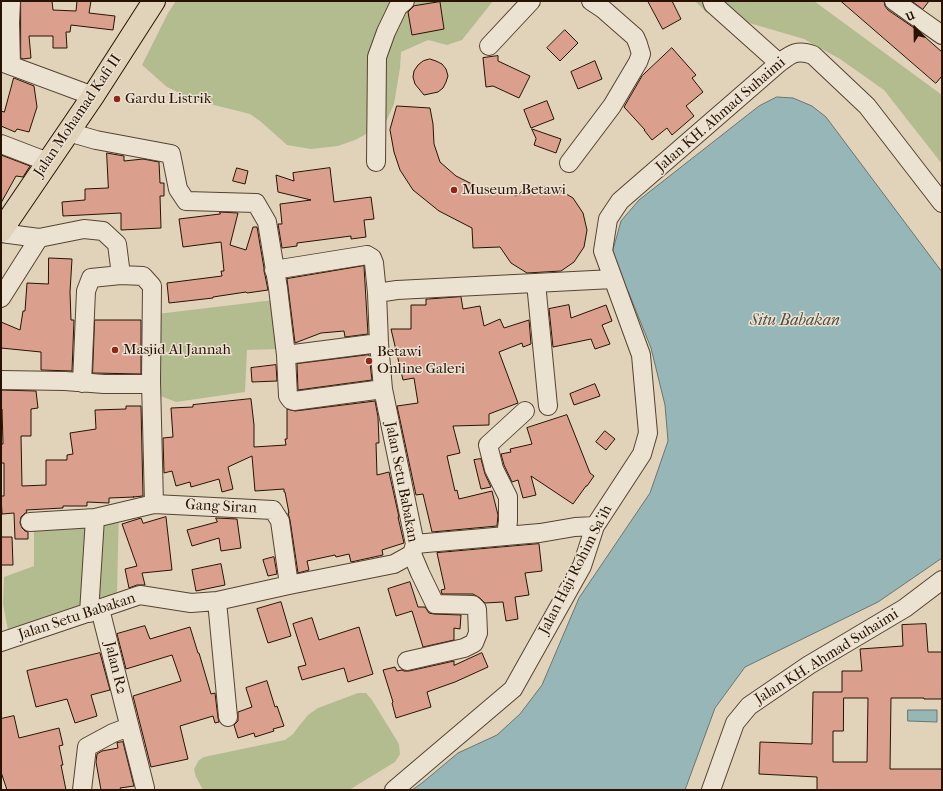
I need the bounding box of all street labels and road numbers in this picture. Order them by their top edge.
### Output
street label: Jalan Mohamad Kafi II [30,51,126,181]
street label: Jalan KH. Ahmad Suhaimi [652,54,790,176]
street label: Jalan Setu Babakan [380,420,422,544]
street label: Gang Siran [185,496,257,518]
street label: Jalan Haji Rohim Sa'ih [536,502,616,638]
street label: Jalan Setu Babakan [16,590,138,644]
street label: Jalan KH. Ahmad Suhaimi [752,605,902,709]
street label: Jalan R2 [100,640,130,696]

